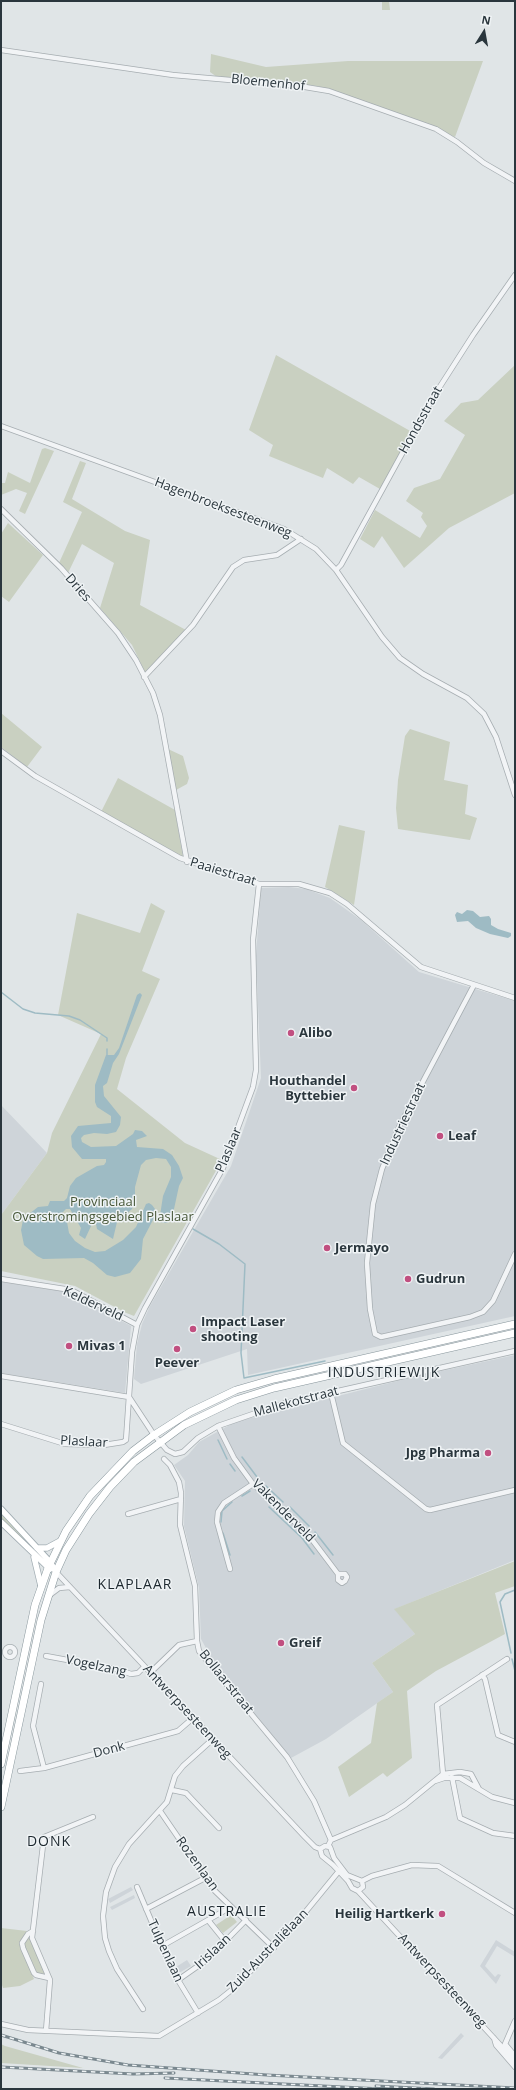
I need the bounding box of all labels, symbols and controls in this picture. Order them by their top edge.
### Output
north arrow [464,12,504,52]
text: N [481,12,492,28]
street label: Bloemenhof [230,71,306,95]
street label: Hondsstraat [396,384,446,456]
street label: Hagenbroeksesteenweg [152,475,294,541]
street label: Dries [62,571,94,605]
street label: Paaiestraat [188,855,258,889]
place label: Alibo [299,1025,332,1041]
marker: Alibo [286,1028,296,1038]
place label: Houthandel Byttebier [269,1073,346,1104]
street label: Industriestraat [377,1080,429,1168]
marker: Houthandel Byttebier [349,1083,359,1093]
street label: Plaslaar [213,1125,245,1175]
place label: Leaf [448,1128,476,1144]
marker: Leaf [435,1131,445,1141]
park label: Provinciaal Overstromingsgebied Plaslaar [12,1194,194,1225]
place label: Jermayo [335,1240,389,1256]
marker: Jermayo [322,1243,332,1253]
place label: Gudrun [416,1271,465,1287]
marker: Gudrun [403,1274,413,1284]
street label: Kelderveld [61,1283,125,1325]
place label: Impact Laser shooting [201,1314,285,1345]
marker: Impact Laser shooting [188,1324,198,1334]
place label: Mivas 1 [77,1338,126,1354]
marker: Mivas 1 [64,1341,74,1351]
marker: Peever [172,1344,182,1354]
place label: Peever [155,1355,199,1371]
district label: INDUSTRIEWIJK [328,1365,440,1381]
street label: Mallekotstraat [252,1383,340,1421]
street label: Plaslaar [60,1433,108,1451]
place label: Jpg Pharma [406,1445,480,1461]
marker: Jpg Pharma [483,1448,493,1458]
street label: Vakenderveld [248,1476,318,1546]
district label: KLAPLAAR [98,1577,172,1593]
place label: Greif [289,1635,321,1651]
marker: Greif [276,1638,286,1648]
street label: Bollaarstraat [195,1647,257,1717]
street label: Vogelzang [64,1652,128,1680]
street label: Antwerpsesteenweg [139,1662,235,1762]
street label: Donk [91,1738,127,1762]
district label: DONK [27,1834,71,1850]
street label: Rozenlaan [172,1834,222,1894]
district label: AUSTRALIE [187,1904,267,1920]
street label: Zuid-Australiëlaan [224,1906,312,1996]
place label: Heilig Hartkerk [335,1906,434,1922]
marker: Heilig Hartkerk [437,1909,447,1919]
street label: Tulpenlaan [144,1917,186,1985]
street label: Irislaan [192,1931,234,1973]
street label: Antwerpsesteenweg [394,1931,490,2031]

